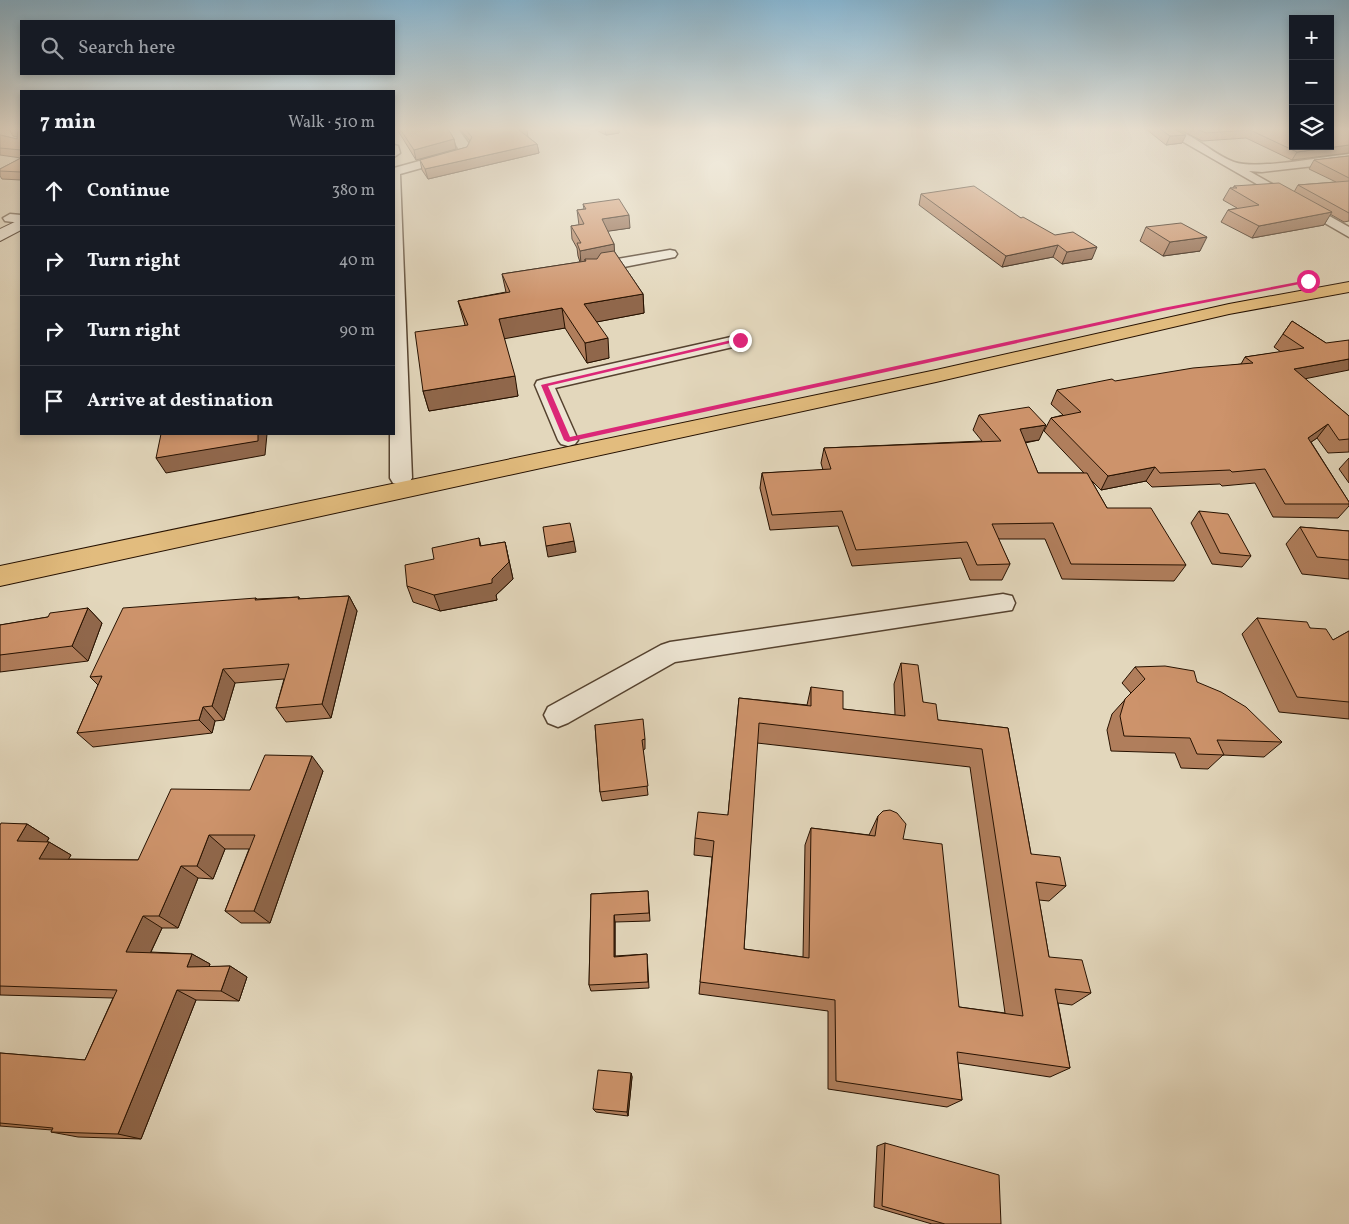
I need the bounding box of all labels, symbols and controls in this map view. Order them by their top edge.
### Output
map controls [1289,15,1334,150]
button: + [1289,15,1334,60]
search box [20,20,395,75]
icon: search [38,34,66,62]
text: Search here [78,35,175,61]
button: − [1289,60,1334,105]
button: layers [1289,105,1334,150]
text: 7 min [40,108,96,137]
text: Walk · 510 m [288,112,375,134]
icon: ahead [40,177,68,205]
text: Continue [87,178,170,204]
text: 380 m [332,180,375,202]
icon: right [40,247,68,275]
text: Turn right [87,248,180,274]
text: 40 m [339,250,375,272]
route start [1297,270,1320,293]
icon: right [40,317,68,345]
text: Turn right [87,318,180,344]
text: 90 m [339,320,375,342]
route end [729,329,752,352]
icon: arrive [40,387,68,415]
text: Arrive at destination [87,388,273,414]

